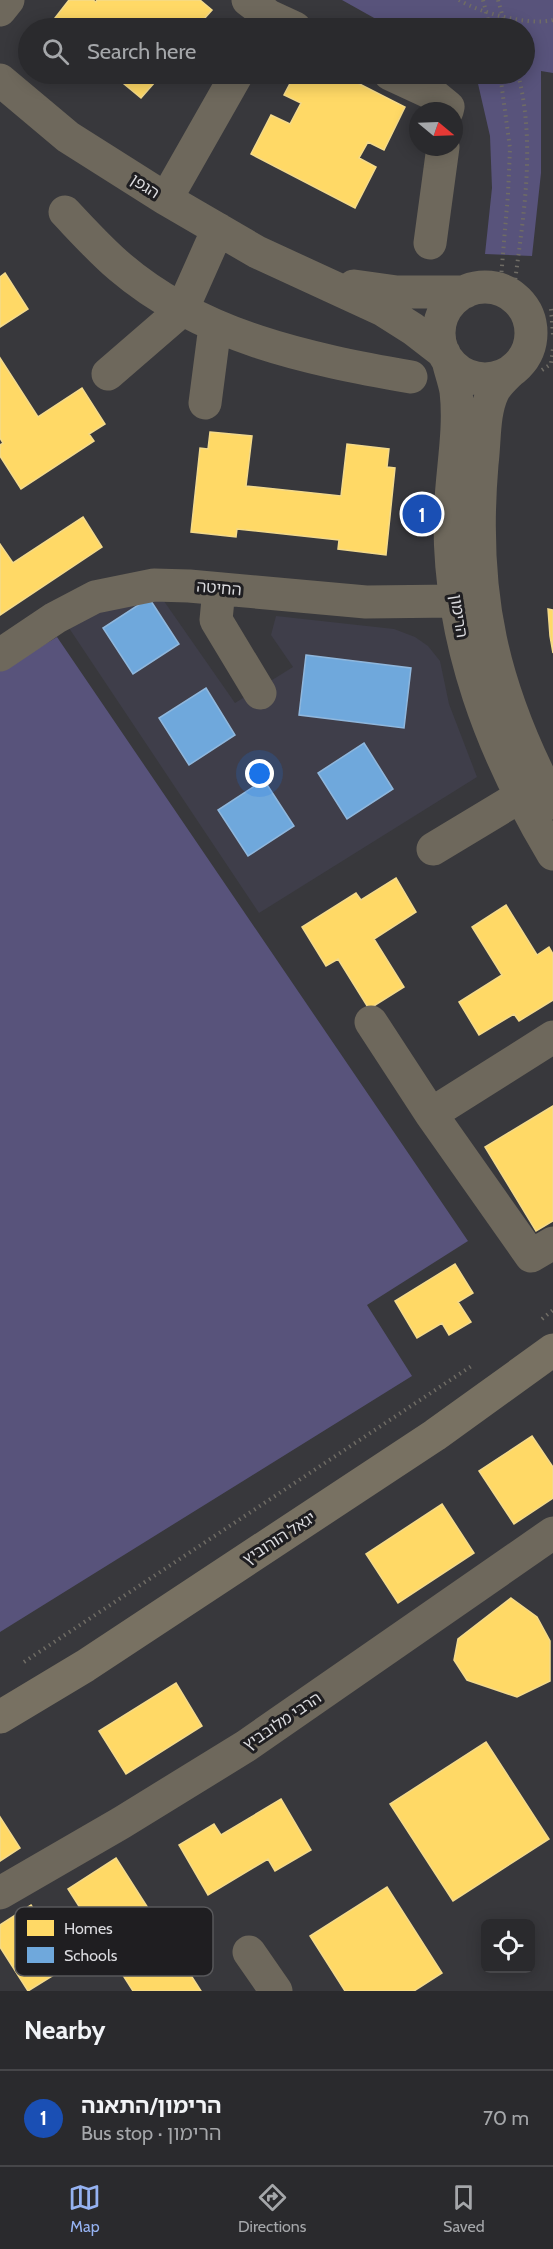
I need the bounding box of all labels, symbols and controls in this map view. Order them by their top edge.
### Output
search box [18,18,535,84]
icon: search [39,35,72,68]
text: Search here [87,38,196,65]
north arrow [409,102,463,156]
street label: הגפן [127,170,163,202]
pin: 1 [402,492,442,536]
street label: החיטה [196,577,242,599]
street label: הרימון [446,593,472,639]
your location [245,759,274,788]
street label: יגאל הורוביץ [239,1507,319,1569]
street label: הרבי מלובביץ [239,1688,325,1754]
legend [15,1907,213,1976]
text: Homes [64,1919,113,1938]
map controls [481,1919,535,1973]
button: locate [481,1919,535,1973]
text: Schools [64,1946,118,1965]
text: Nearby [24,2014,105,2046]
text: הרימון/התאנה [81,2092,222,2119]
text: 1 [40,2106,47,2130]
text: 70 m [483,2106,529,2130]
text: Bus stop · הרימון [81,2121,222,2145]
tab: Map [68,2181,101,2236]
tab: Directions [238,2181,306,2236]
tab: Saved [443,2181,485,2236]

